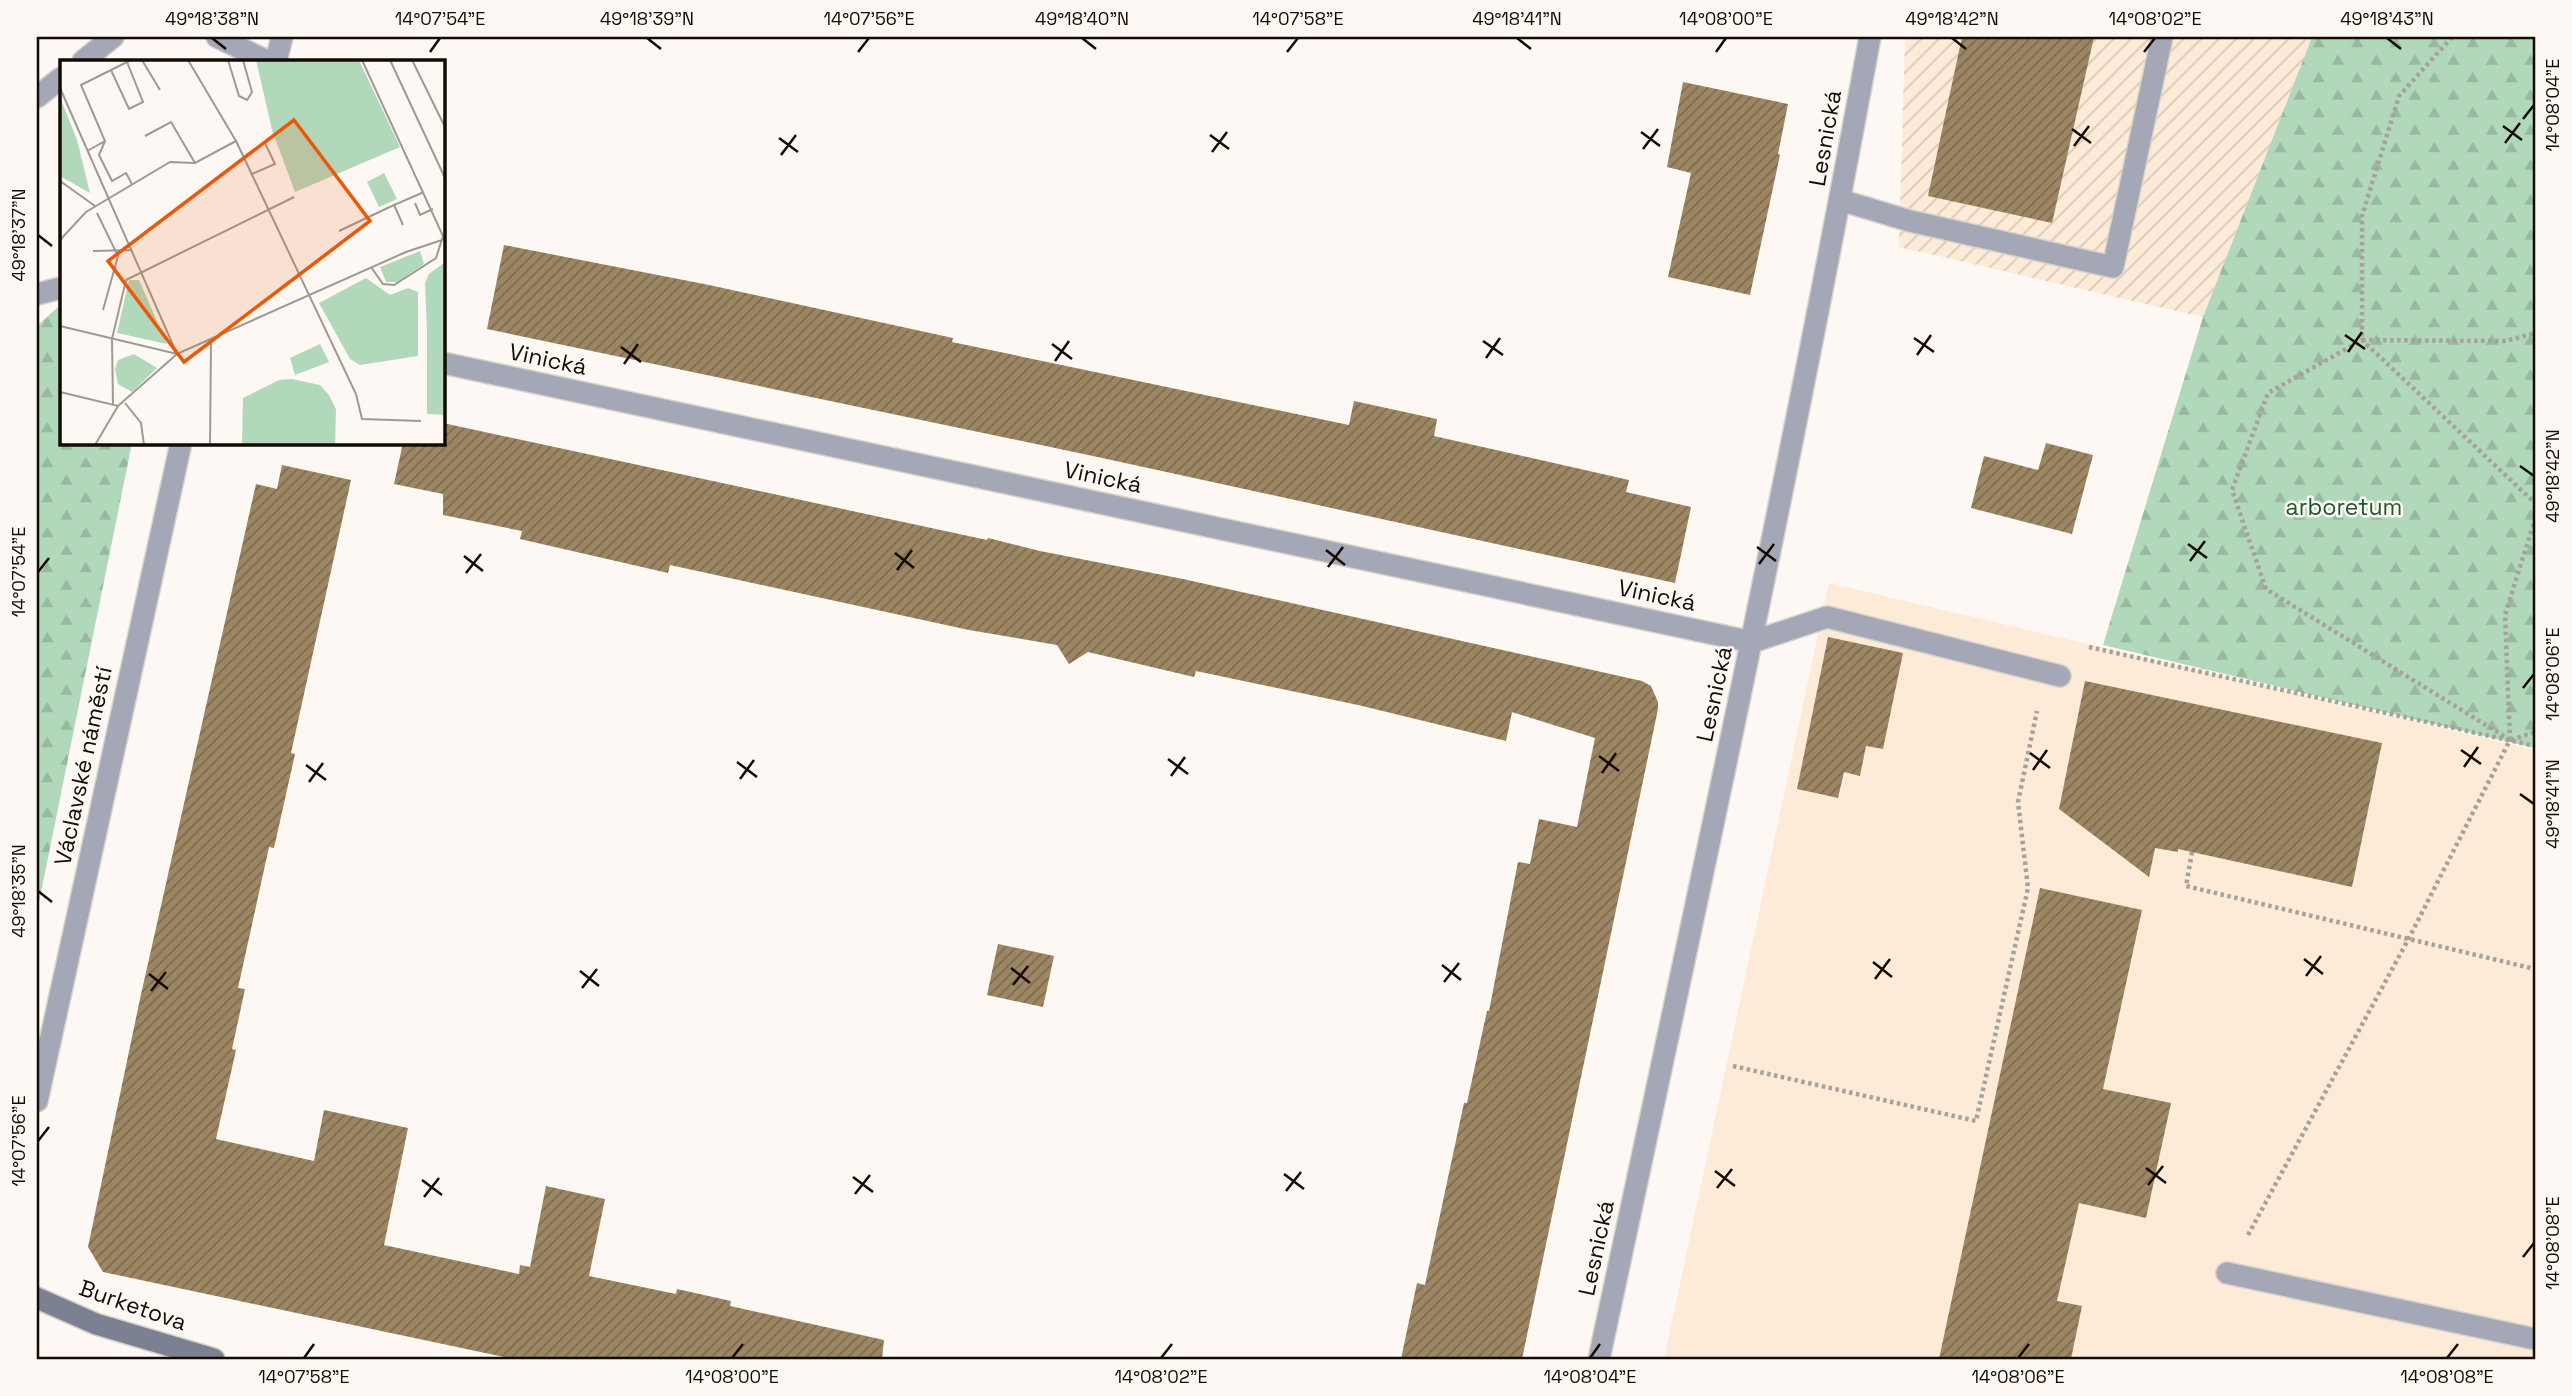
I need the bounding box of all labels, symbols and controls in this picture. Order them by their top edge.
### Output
text: 49°18'38"N [165,7,259,30]
text: 14°07'54"E [395,7,485,30]
text: 49°18'39"N [600,7,694,30]
text: 14°07'56"E [823,7,915,30]
text: 49°18'40"N [1035,7,1129,30]
text: 14°07'58"E [1252,7,1344,30]
text: 49°18'41"N [1472,7,1562,30]
text: 14°08'00"E [1679,7,1773,30]
text: 49°18'42"N [1905,7,1999,30]
text: 14°08'02"E [2108,7,2202,30]
text: 49°18'43"N [2340,7,2434,30]
text: 14°08'04"E [2541,59,2564,151]
inset map [60,60,444,444]
street label: Lesnická [1802,88,1848,188]
text: 49°18'37"N [7,188,30,282]
street label: Vinická [506,336,590,382]
text: 49°18'42"N [2541,429,2564,523]
street label: Vinická [1061,454,1145,500]
park label: arboretum [2286,492,2402,522]
text: 14°07'54"E [7,527,30,617]
street label: Vinická [1615,572,1699,618]
text: 14°08'06"E [2541,627,2564,721]
street label: Lesnická [1689,643,1739,745]
street label: Václavské náměstí [47,663,119,868]
text: 49°18'41"N [2541,759,2564,849]
text: 49°18'35"N [7,844,30,938]
text: 14°07'56"E [7,1095,30,1187]
text: 14°08'08"E [2541,1196,2564,1290]
street label: Lesnická [1571,1197,1621,1299]
street label: Burketova [75,1273,191,1337]
text: 14°07'58"E [258,1365,350,1388]
text: 14°08'00"E [685,1365,779,1388]
text: 14°08'02"E [1114,1365,1208,1388]
text: 14°08'04"E [1544,1365,1636,1388]
text: 14°08'06"E [1971,1365,2065,1388]
text: 14°08'08"E [2400,1365,2494,1388]

